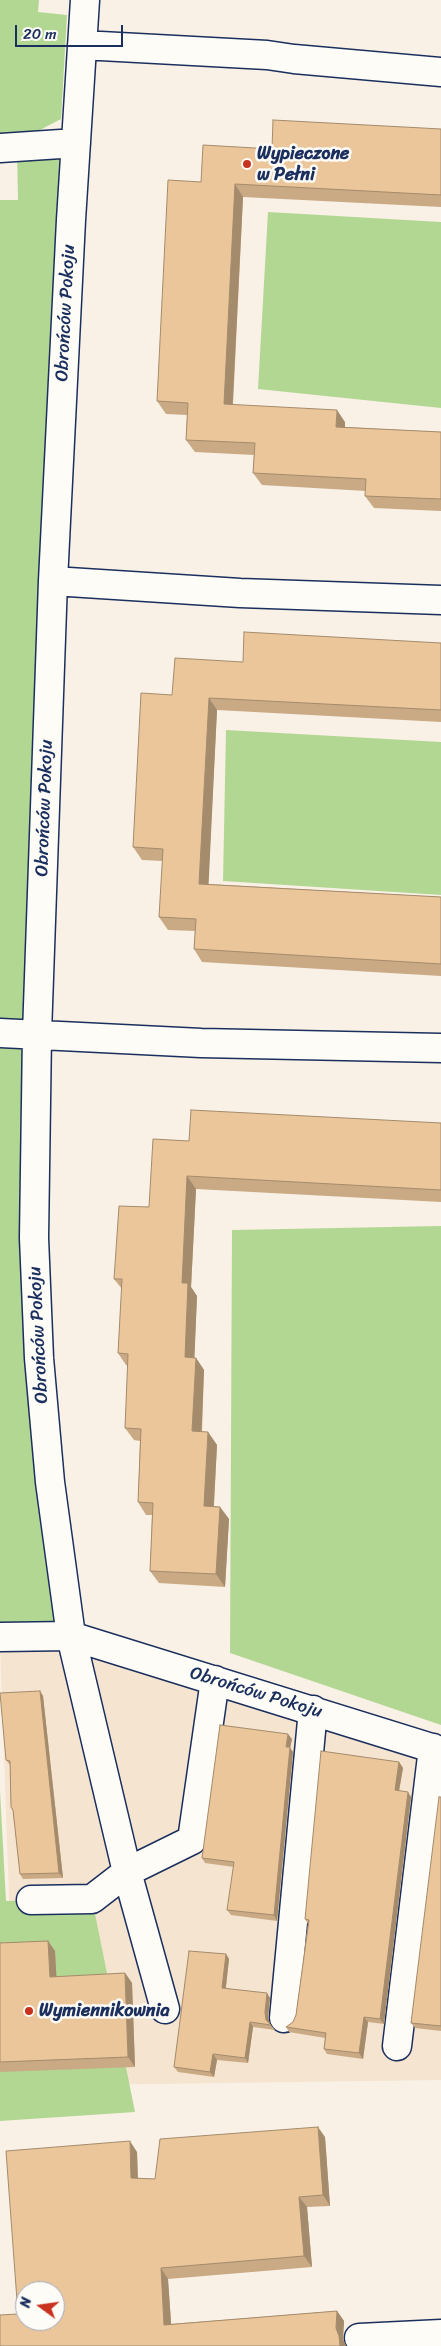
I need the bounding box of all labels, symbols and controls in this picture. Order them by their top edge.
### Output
scale bar [18,15,125,47]
text: 20 m [23,21,57,47]
place label: Wypieczone w Pełni [257,143,349,186]
marker: Wypieczone w Pełni [241,158,253,170]
street label: Obrońców Pokoju [52,244,80,382]
street label: Obrońców Pokoju [32,739,58,877]
street label: Obrońców Pokoju [25,1266,53,1404]
street label: Obrońców Pokoju [187,1663,325,1723]
place label: Wymiennikownia [39,2000,170,2022]
marker: Wymiennikownia [23,2005,35,2017]
north arrow [15,2281,65,2331]
text: N [13,2295,39,2310]

